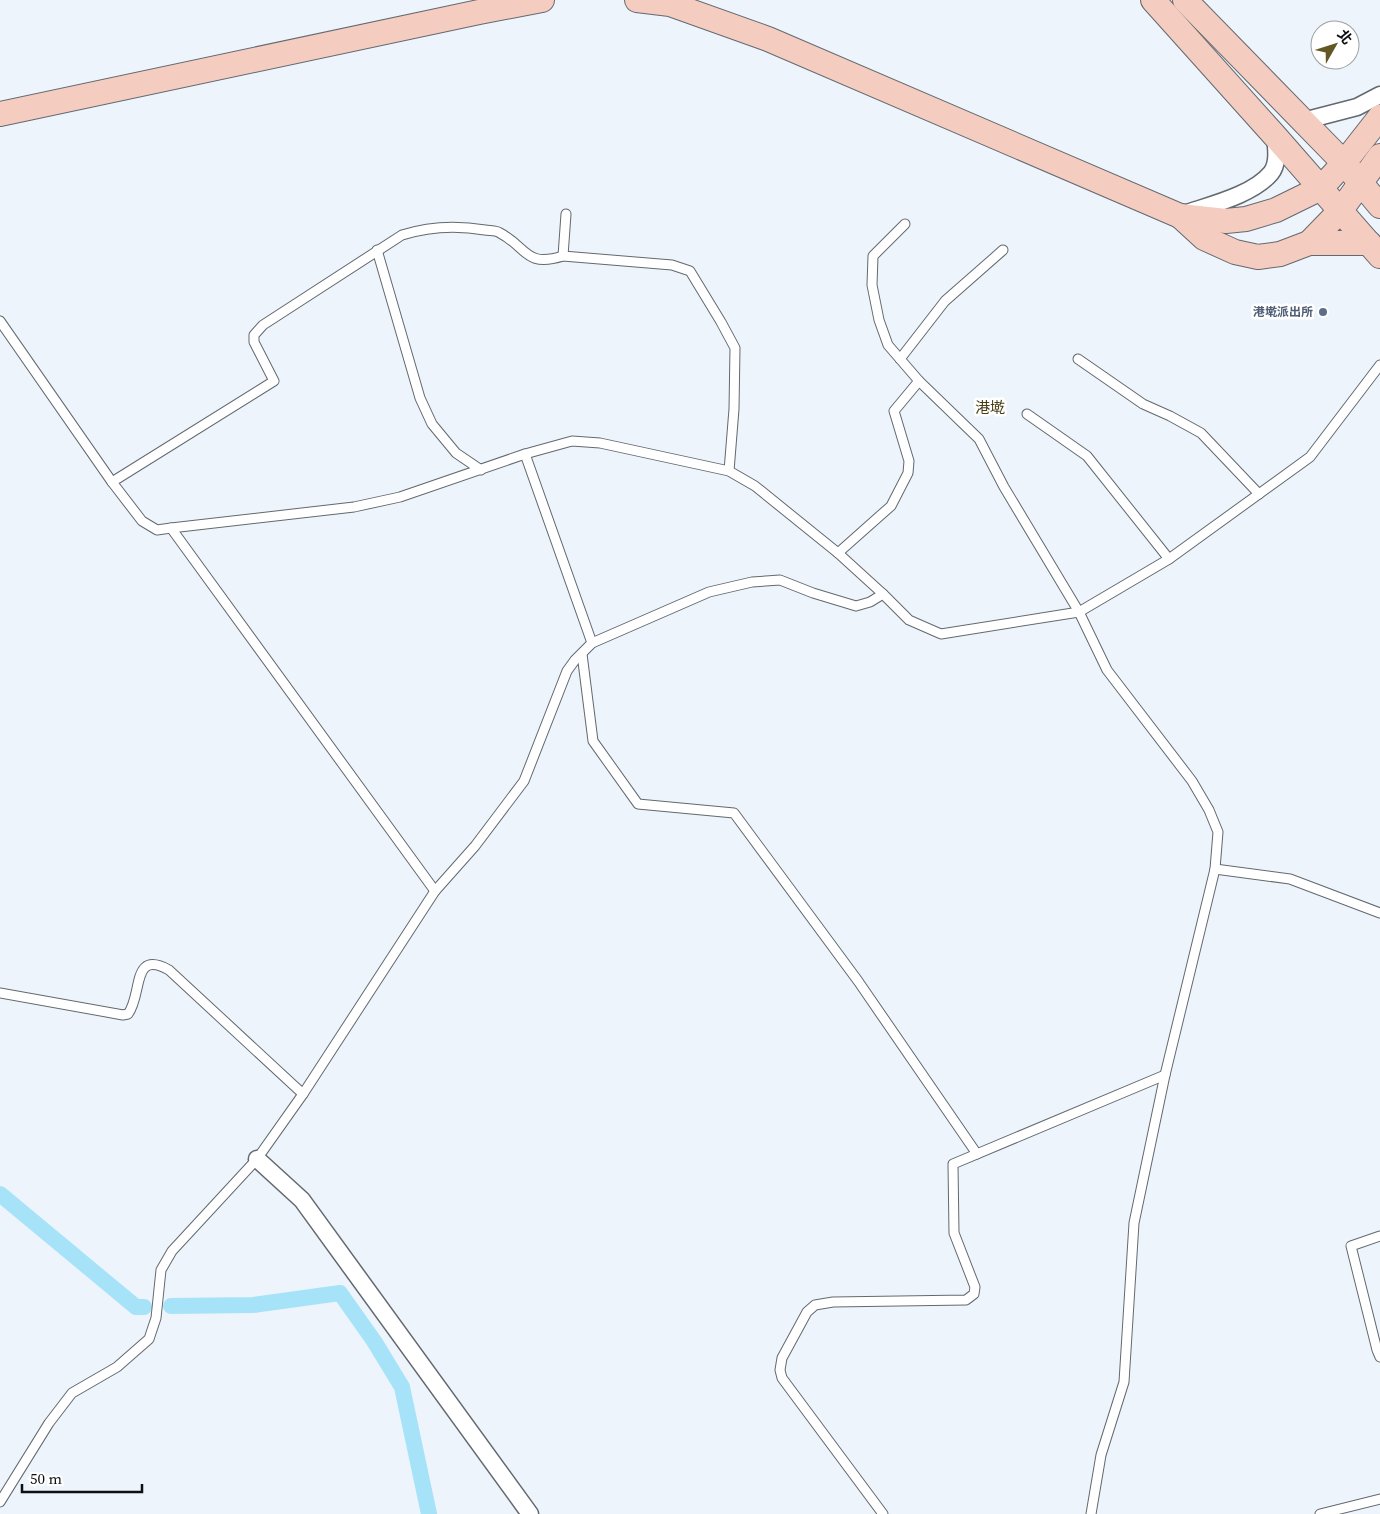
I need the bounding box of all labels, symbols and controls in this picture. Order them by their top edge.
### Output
north arrow [1310,20,1360,70]
text: 北 [1333,25,1357,49]
place label: 港墘派出所 [1253,304,1313,320]
marker: 港墘派出所 [1317,306,1329,318]
district label: 港墘 [975,397,1005,418]
scale bar [22,1462,142,1494]
text: 50 m [30,1468,62,1489]

